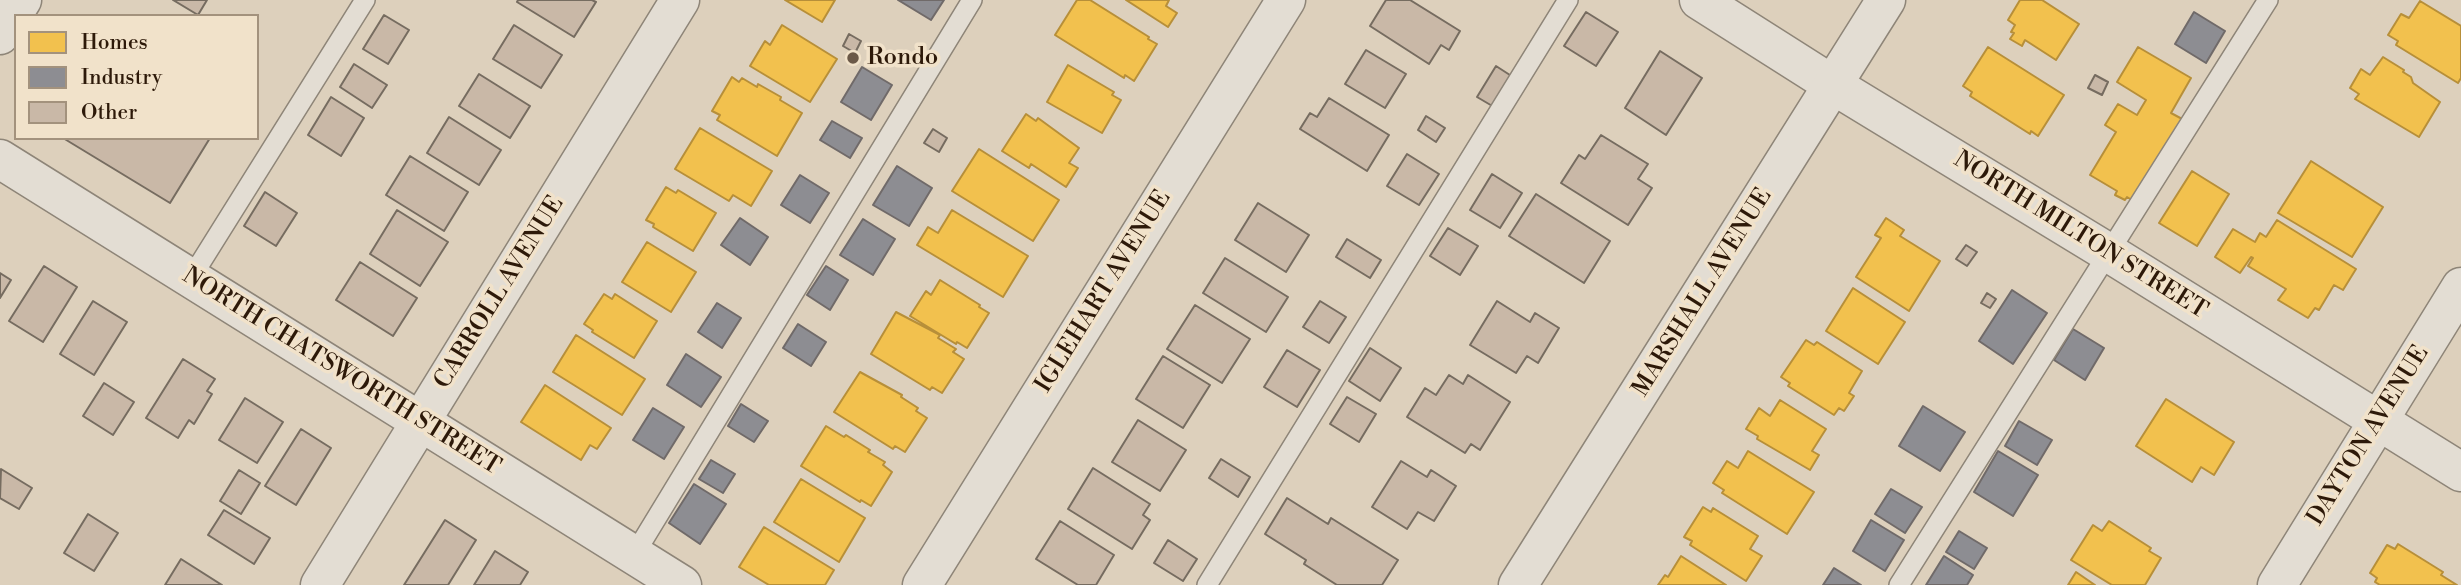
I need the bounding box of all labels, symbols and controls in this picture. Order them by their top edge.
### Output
legend [14,14,259,140]
text: Homes [81,30,148,56]
place label: Rondo [867,44,938,72]
marker: Rondo [845,50,861,66]
text: Industry [81,65,162,91]
text: Other [81,100,137,126]
street label: NORTH MILTON STREET [1948,146,2212,326]
street label: MARSHALL AVENUE [1627,184,1779,402]
street label: IGLEHART AVENUE [1030,186,1178,398]
street label: CARROLL AVENUE [429,191,571,395]
street label: NORTH CHATSWORTH STREET [177,262,505,482]
street label: DAYTON AVENUE [2302,341,2436,531]

